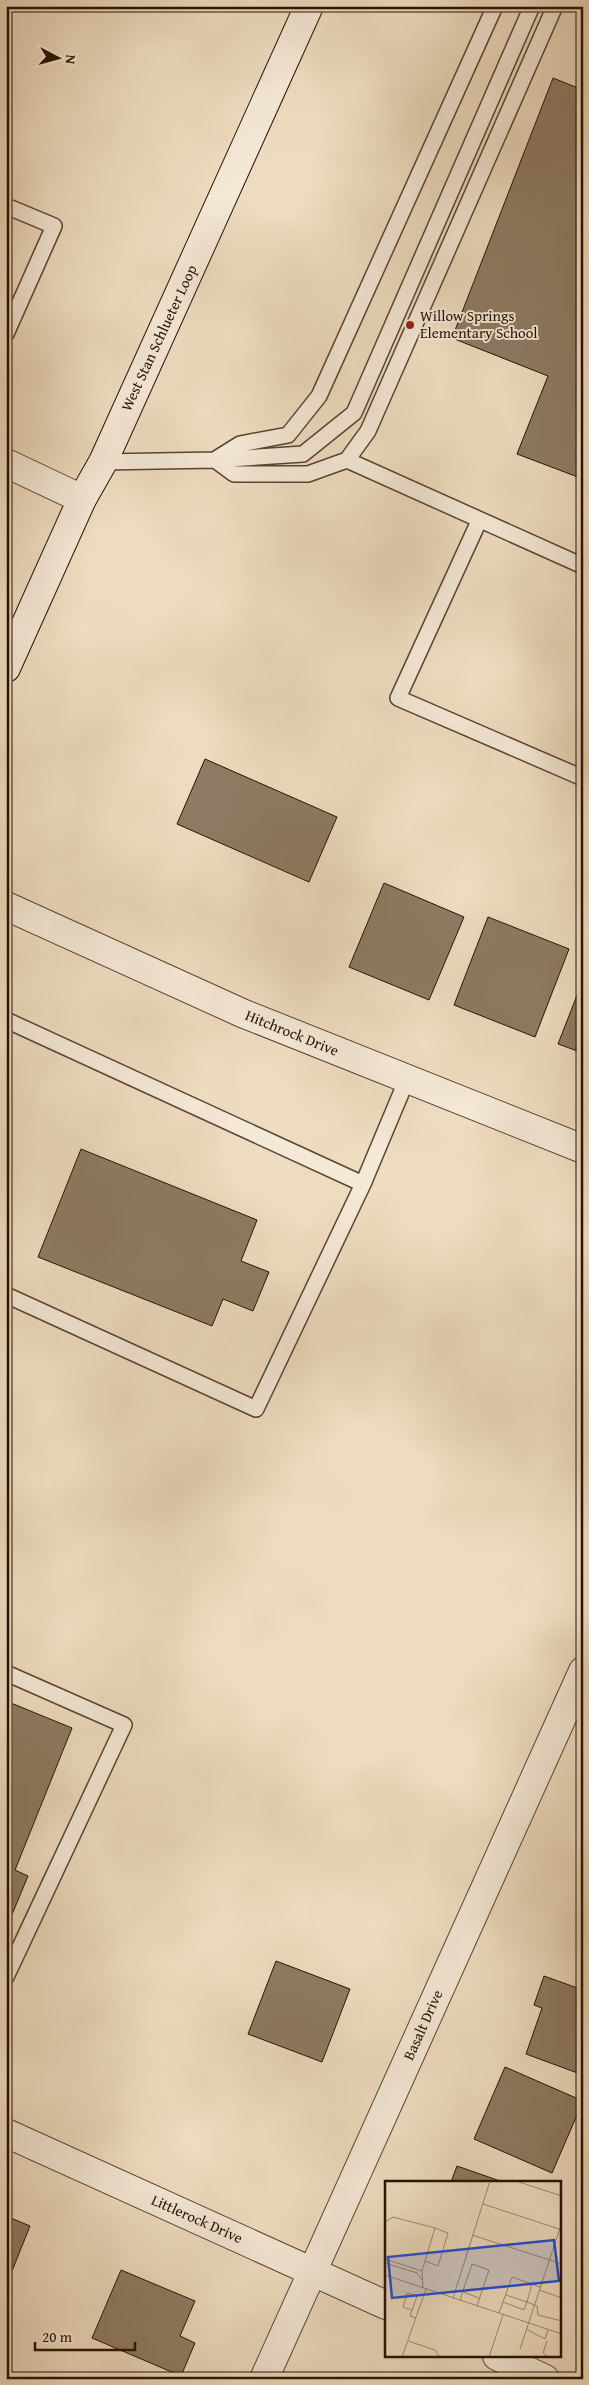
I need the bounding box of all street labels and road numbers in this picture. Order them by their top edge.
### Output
street label: West Stan Schlueter Loop [115,261,202,414]
street label: Hitchrock Drive [242,1004,342,1061]
street label: Basalt Drive [398,1986,447,2063]
street label: Littlerock Drive [148,2189,246,2248]

